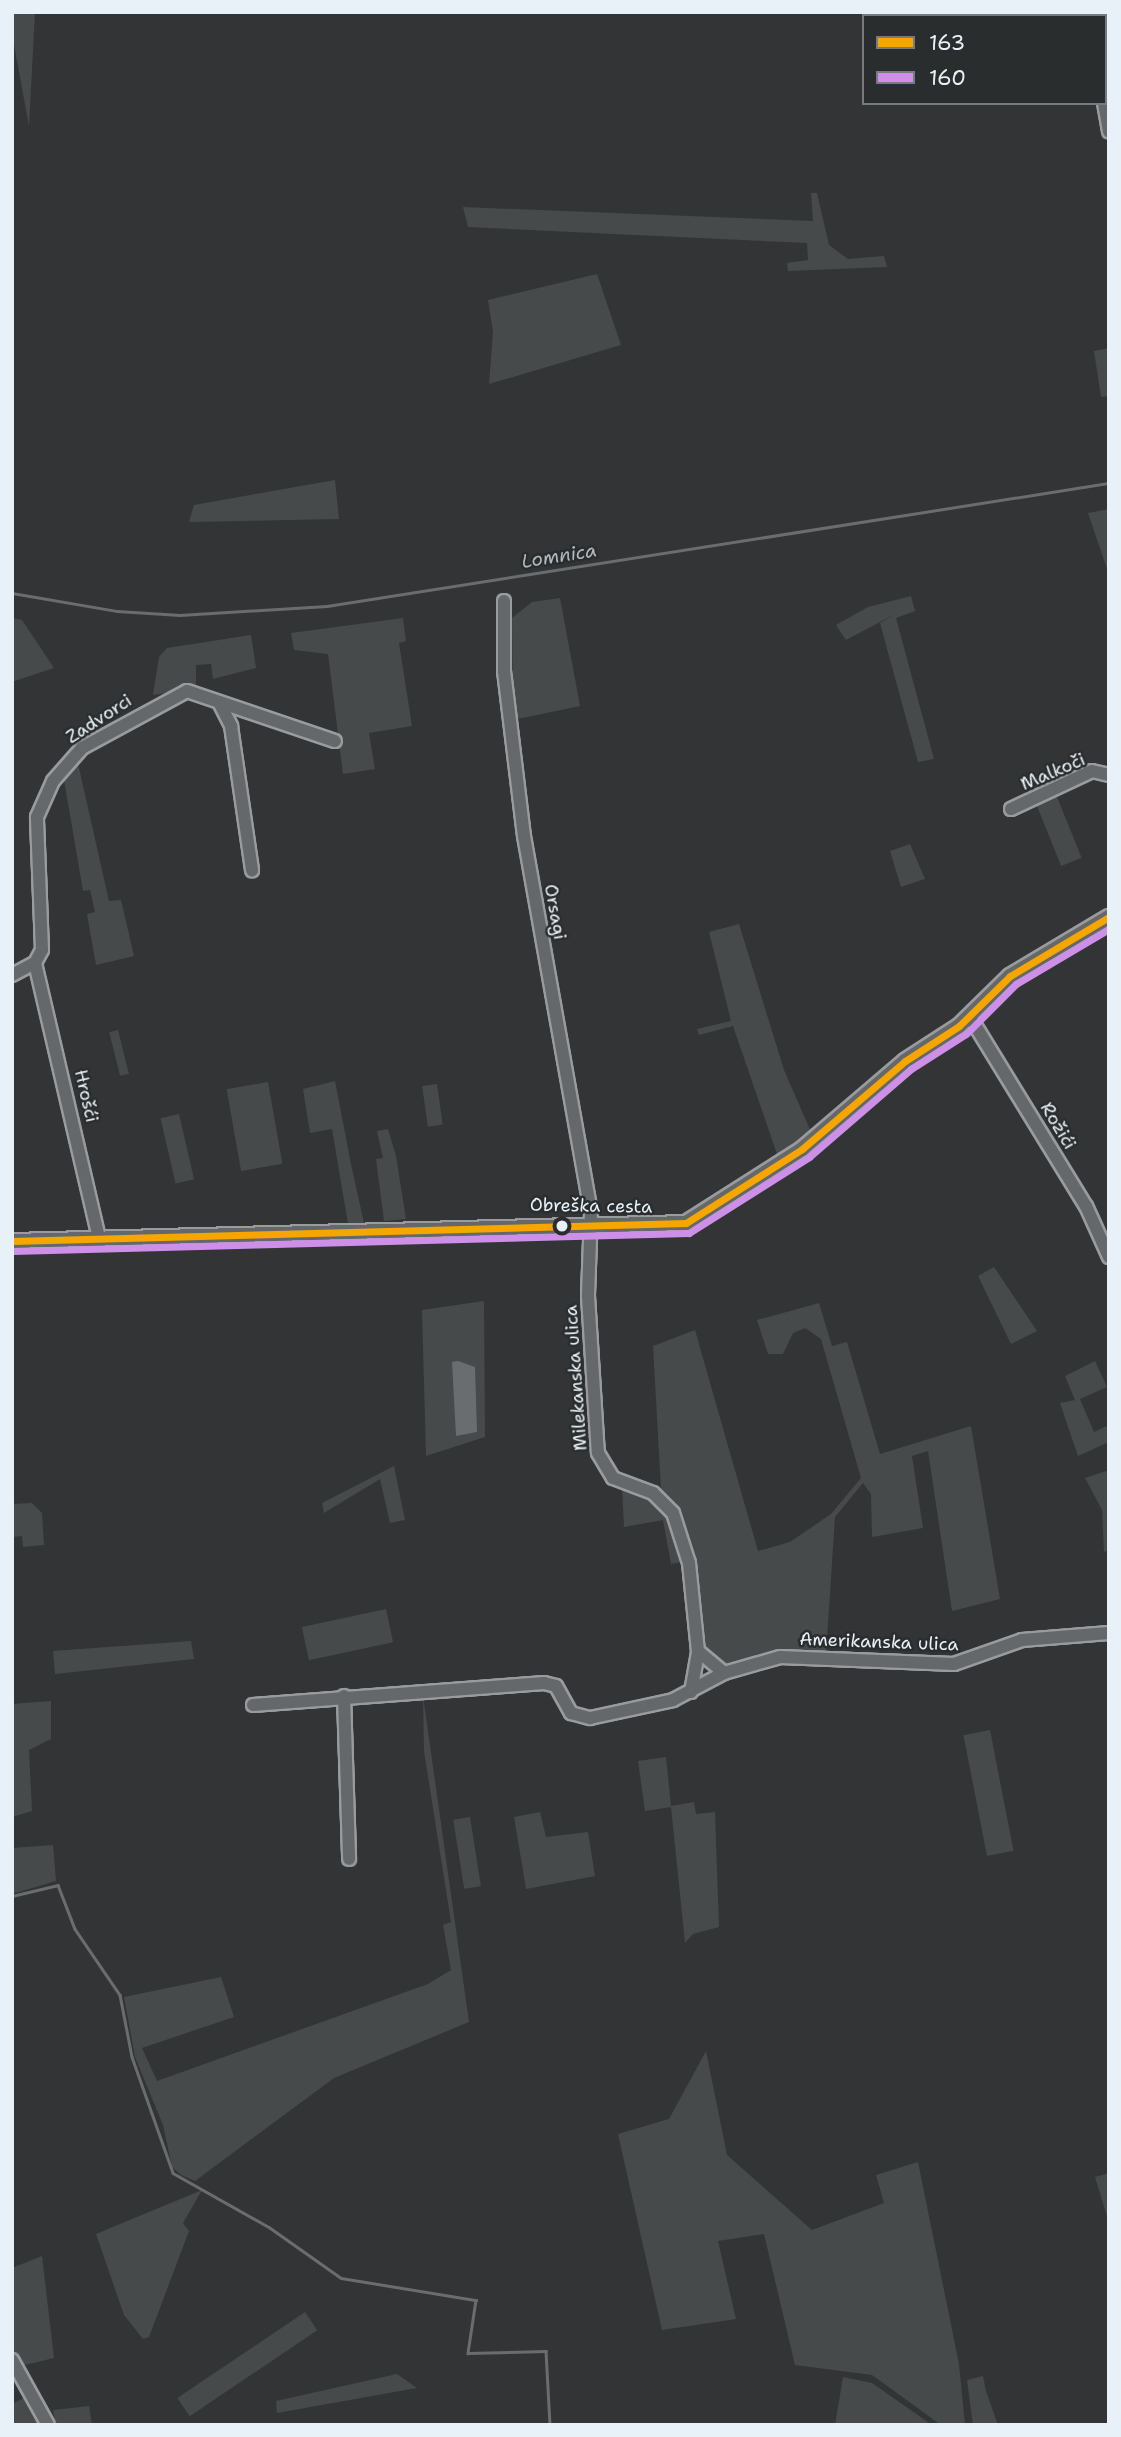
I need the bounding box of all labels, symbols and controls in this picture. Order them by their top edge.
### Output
legend [862,14,1107,105]
text: 163 [929,29,965,57]
text: 160 [929,64,966,92]
water label: Lomnica [520,539,598,573]
street label: Zadvorci [62,690,136,748]
street label: Malkoči [1017,749,1089,795]
street label: Orsagi [539,882,571,942]
street label: Hrošći [69,1067,103,1125]
street label: Rožići [1036,1098,1080,1154]
street label: Obreška cesta [530,1194,652,1218]
unlabelled marker [555,1219,569,1233]
street label: Milekanska ulica [560,1305,592,1451]
street label: Amerikanska ulica [799,1628,959,1656]

